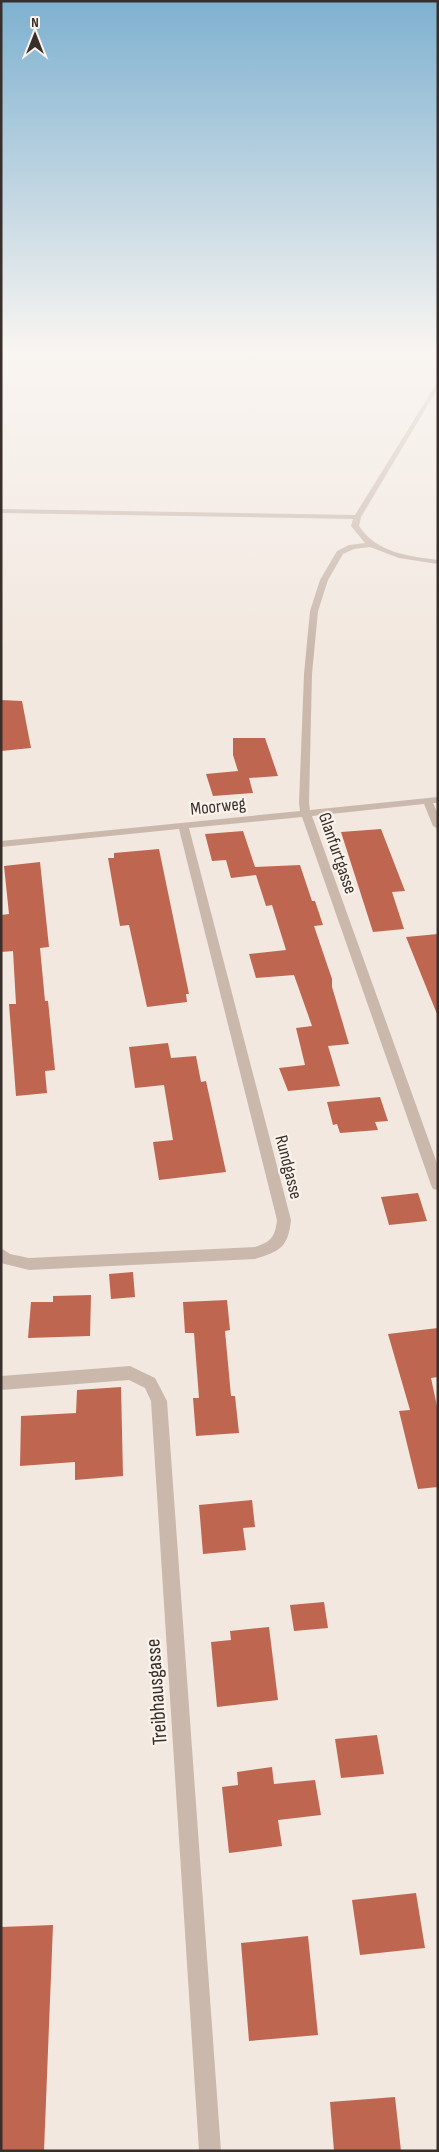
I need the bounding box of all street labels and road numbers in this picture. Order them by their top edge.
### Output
street label: Moorweg [189,793,247,820]
street label: Glanfurtgasse [314,810,361,896]
street label: Rundgasse [270,1133,307,1201]
street label: Treibhausgasse [140,1638,173,1746]

